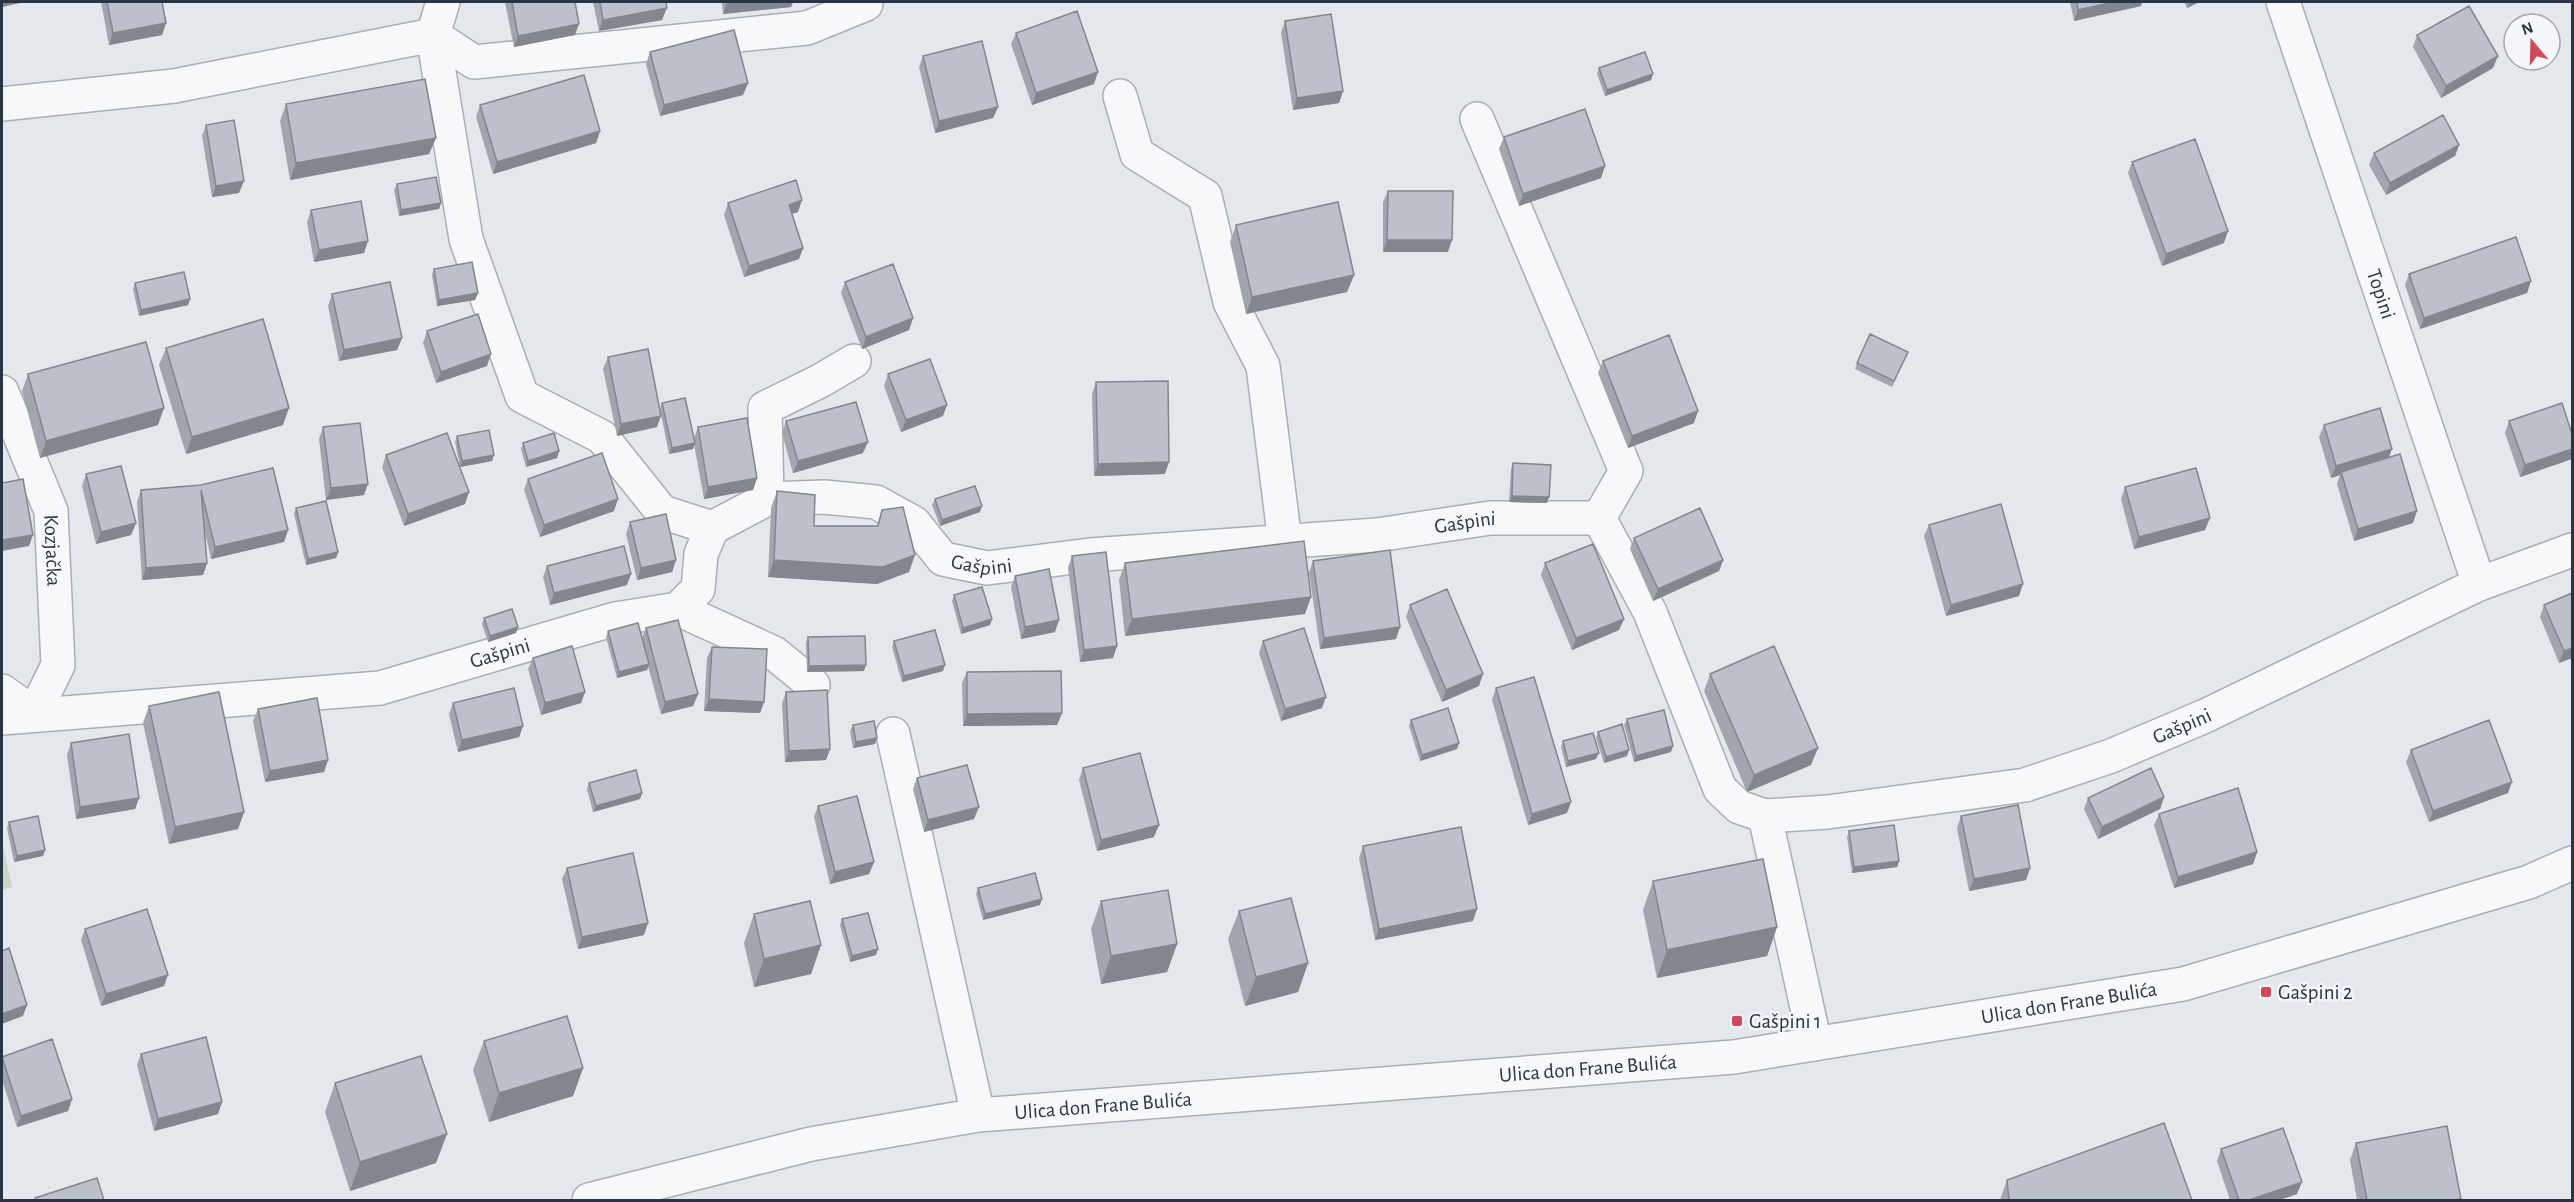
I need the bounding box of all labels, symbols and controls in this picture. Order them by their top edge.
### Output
north arrow [2502,12,2562,72]
text: N [2520,19,2535,38]
street label: Topini [2363,267,2399,322]
street label: Gašpini [1433,508,1495,537]
street label: Kozjačka [40,514,64,587]
street label: Gašpini [949,551,1013,580]
street label: Gašpini [467,635,532,672]
street label: Gašpini [2150,705,2215,748]
street label: Ulica don Frane Bulića [1979,978,2159,1028]
place label: Gašpini 2 [2278,982,2353,1003]
marker: Gašpini 2 [2259,985,2273,999]
place label: Gašpini 1 [1749,1011,1821,1032]
marker: Gašpini 1 [1730,1014,1744,1028]
street label: Ulica don Frane Bulića [1498,1051,1678,1086]
street label: Ulica don Frane Bulića [1014,1089,1193,1123]

